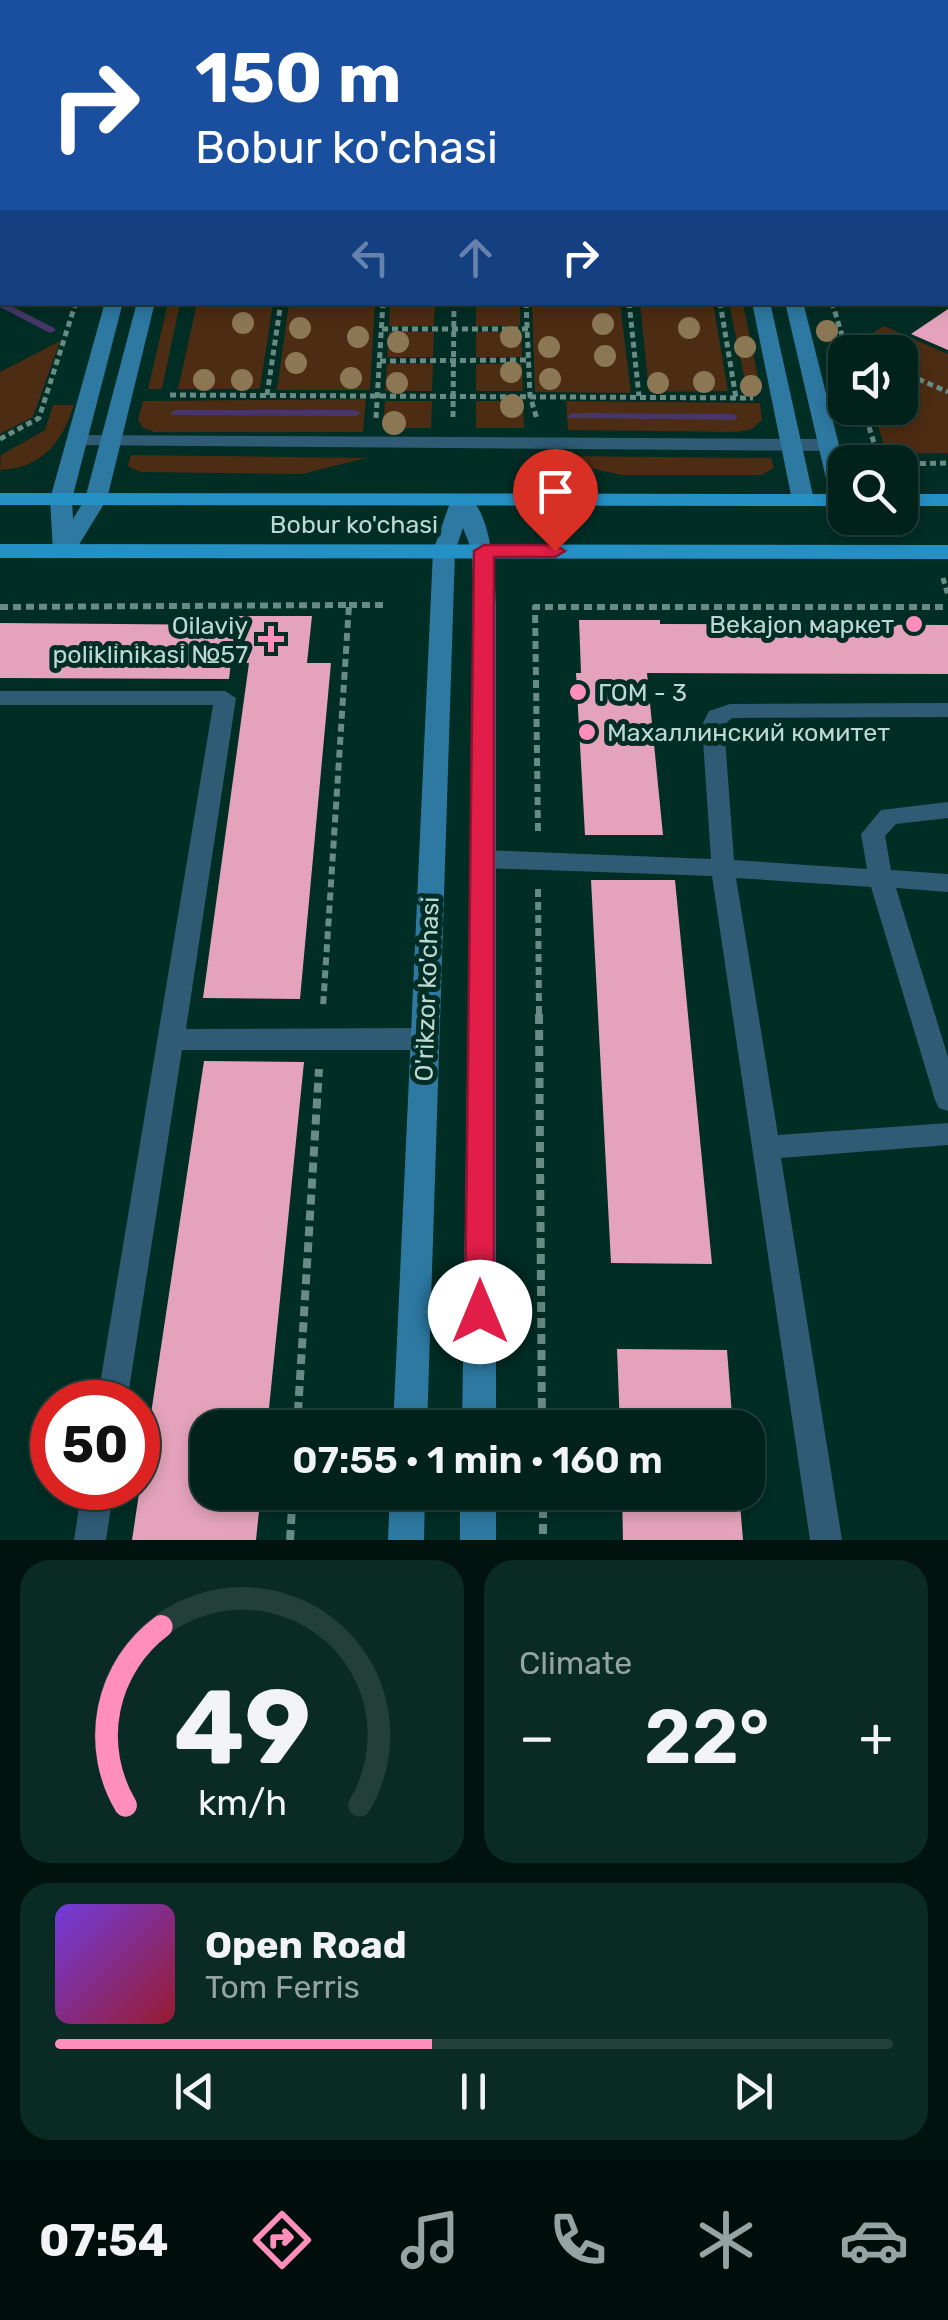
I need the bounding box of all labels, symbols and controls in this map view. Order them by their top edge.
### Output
text: 150 m [195,37,402,120]
icon: right [30,40,160,170]
text: Bobur ko'chasi [195,121,498,174]
icon: left [343,230,398,285]
icon: ahead [448,230,503,285]
icon: right [553,230,608,285]
map controls [828,335,918,535]
button: sound [828,335,918,425]
button: search [828,445,918,535]
pin [513,449,598,552]
icon: arrive [528,464,583,519]
street label: Bobur ko'chasi [270,510,438,539]
place label: Bekajon маркет [709,610,894,639]
place label: Oilaviy poliklinikasi №57 [52,611,248,669]
marker: Bekajon маркет [903,613,925,635]
marker: Oilaviy poliklinikasi №57 [258,626,284,652]
place label: ГОМ - 3 [598,678,687,707]
marker: ГОМ - 3 [567,681,589,703]
place label: Махаллинский комитет [607,718,890,747]
marker: Махаллинский комитет [576,721,598,743]
street label: O'rikzor ko'chasi [409,896,445,1082]
position arrow [428,1260,532,1364]
speed limit sign: 50 [30,1380,160,1510]
text: 07:55 · 1 min · 160 m [292,1437,663,1483]
text: Climate [519,1644,632,1682]
text: 49 [173,1666,311,1789]
text: 22° [644,1693,769,1782]
text: − [519,1705,555,1770]
text: + [859,1705,893,1770]
text: km/h [197,1782,287,1824]
text: Open Road [205,1922,407,1968]
text: Tom Ferris [205,1968,360,2006]
icon: previous [167,2064,222,2119]
icon: pause [446,2064,501,2119]
icon: next [726,2064,781,2119]
icon: directions [247,2205,317,2275]
icon: music [395,2205,465,2275]
icon: phone [543,2205,613,2275]
icon: climate [691,2205,761,2275]
icon: car [839,2205,909,2275]
text: 07:54 [39,2214,168,2267]

